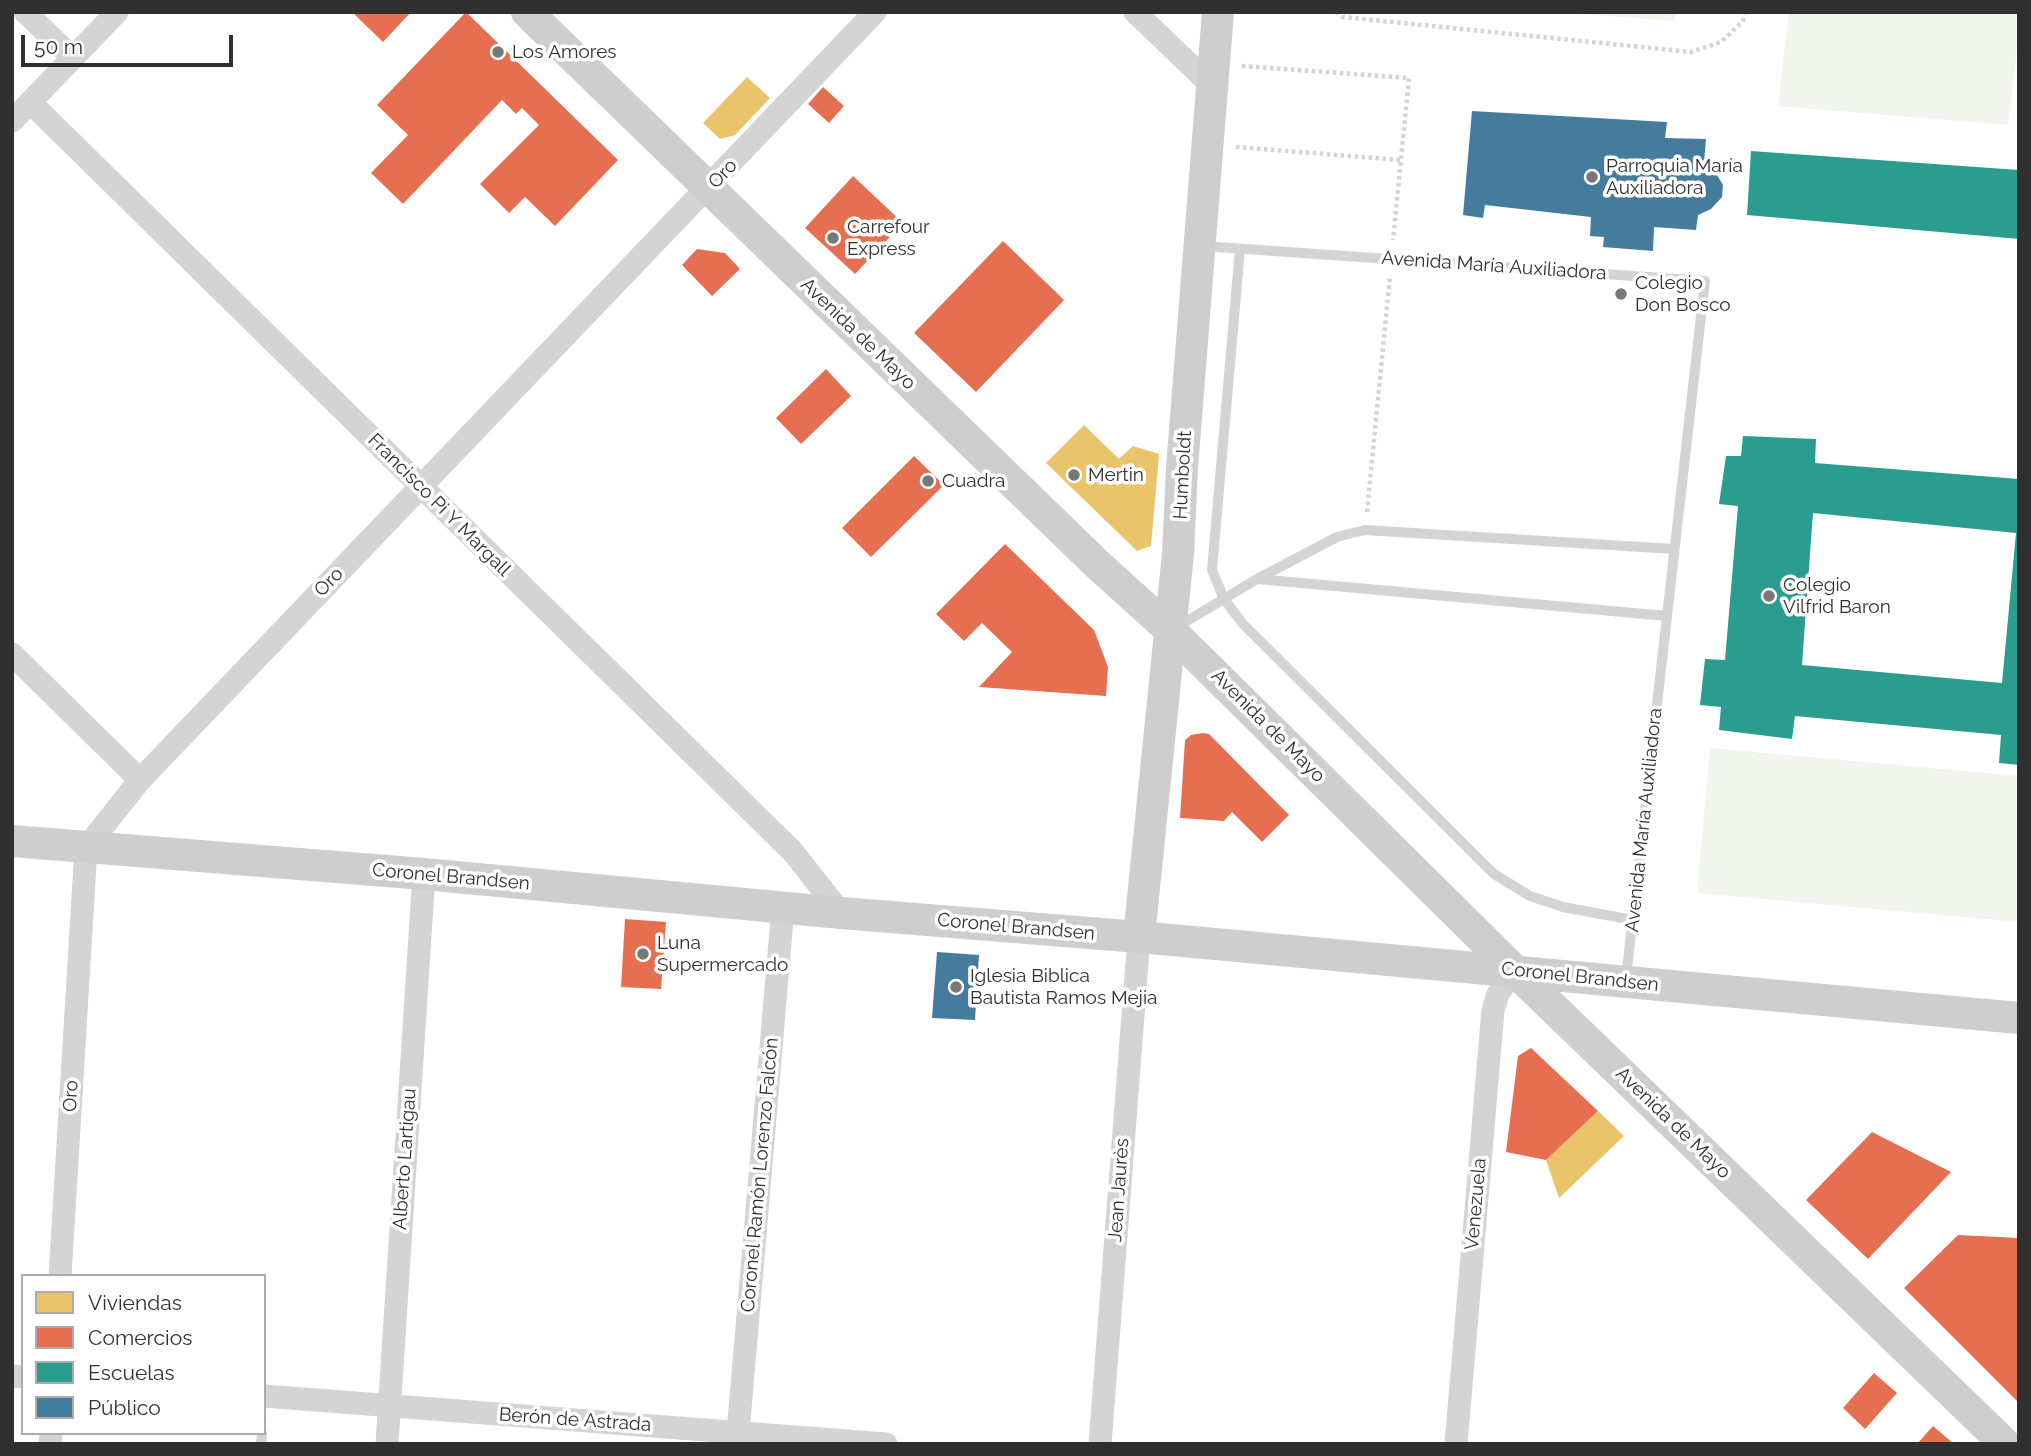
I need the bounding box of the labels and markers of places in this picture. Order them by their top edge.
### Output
place label: Los Amores [512,41,616,63]
marker: Los Amores [490,44,506,60]
place label: Parroquia María Auxiliadora [1606,155,1743,199]
marker: Parroquia María Auxiliadora [1584,169,1600,185]
place label: Carrefour Express [847,216,930,260]
marker: Carrefour Express [825,230,841,246]
place label: Colegio Don Bosco [1635,272,1731,316]
marker: Colegio Don Bosco [1613,286,1629,302]
place label: Mertin [1088,464,1144,486]
marker: Mertin [1066,467,1082,483]
place label: Cuadra [942,470,1005,492]
marker: Cuadra [920,473,936,489]
place label: Colegio Vilfrid Baron [1783,574,1891,618]
marker: Colegio Vilfrid Baron [1761,588,1777,604]
place label: Luna Supermercado [657,932,788,976]
marker: Luna Supermercado [635,946,651,962]
place label: Iglesia Biblica Bautista Ramos Mejia [970,965,1157,1009]
marker: Iglesia Biblica Bautista Ramos Mejia [948,979,964,995]

